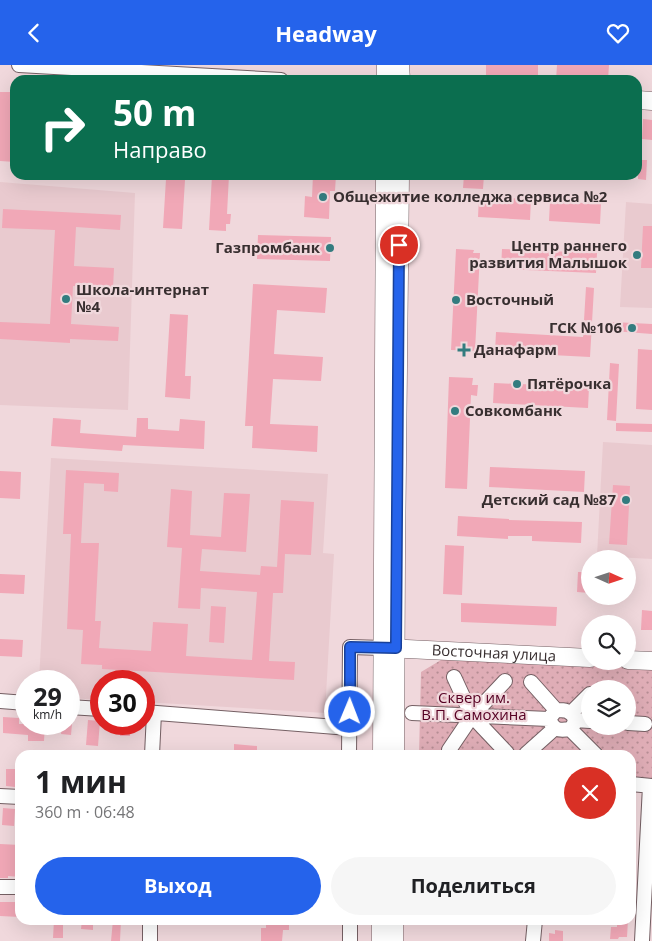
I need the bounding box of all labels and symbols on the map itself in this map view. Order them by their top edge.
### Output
place label: Общежитие колледжа сервиса №2 [333,186,608,206]
marker: Общежитие колледжа сервиса №2 [317,191,329,203]
pin [378,224,420,266]
place label: Центр раннего развития Малышок [469,235,628,272]
place label: Газпромбанк [215,237,321,257]
marker: Газпромбанк [324,242,336,254]
marker: Центр раннего развития Малышок [631,249,643,261]
place label: Школа-интернат №4 [76,279,209,316]
place label: Восточный [466,289,554,309]
marker: Школа-интернат №4 [60,293,72,305]
marker: Восточный [450,294,462,306]
place label: ГСК №106 [549,317,622,337]
marker: ГСК №106 [626,322,638,334]
place label: Данафарм [474,339,557,359]
marker: Данафарм [458,344,470,356]
place label: Пятёрочка [527,373,611,393]
marker: Пятёрочка [511,378,523,390]
place label: Совкомбанк [465,400,563,420]
marker: Совкомбанк [449,405,461,417]
place label: Детский сад №87 [482,489,616,509]
marker: Детский сад №87 [620,494,632,506]
north arrow [581,550,636,605]
street label: Восточная улица [431,639,557,665]
speed limit sign: 30 [90,670,155,735]
position arrow [323,685,375,737]
park label: Сквер им. В.П. Самохина [421,687,527,724]

